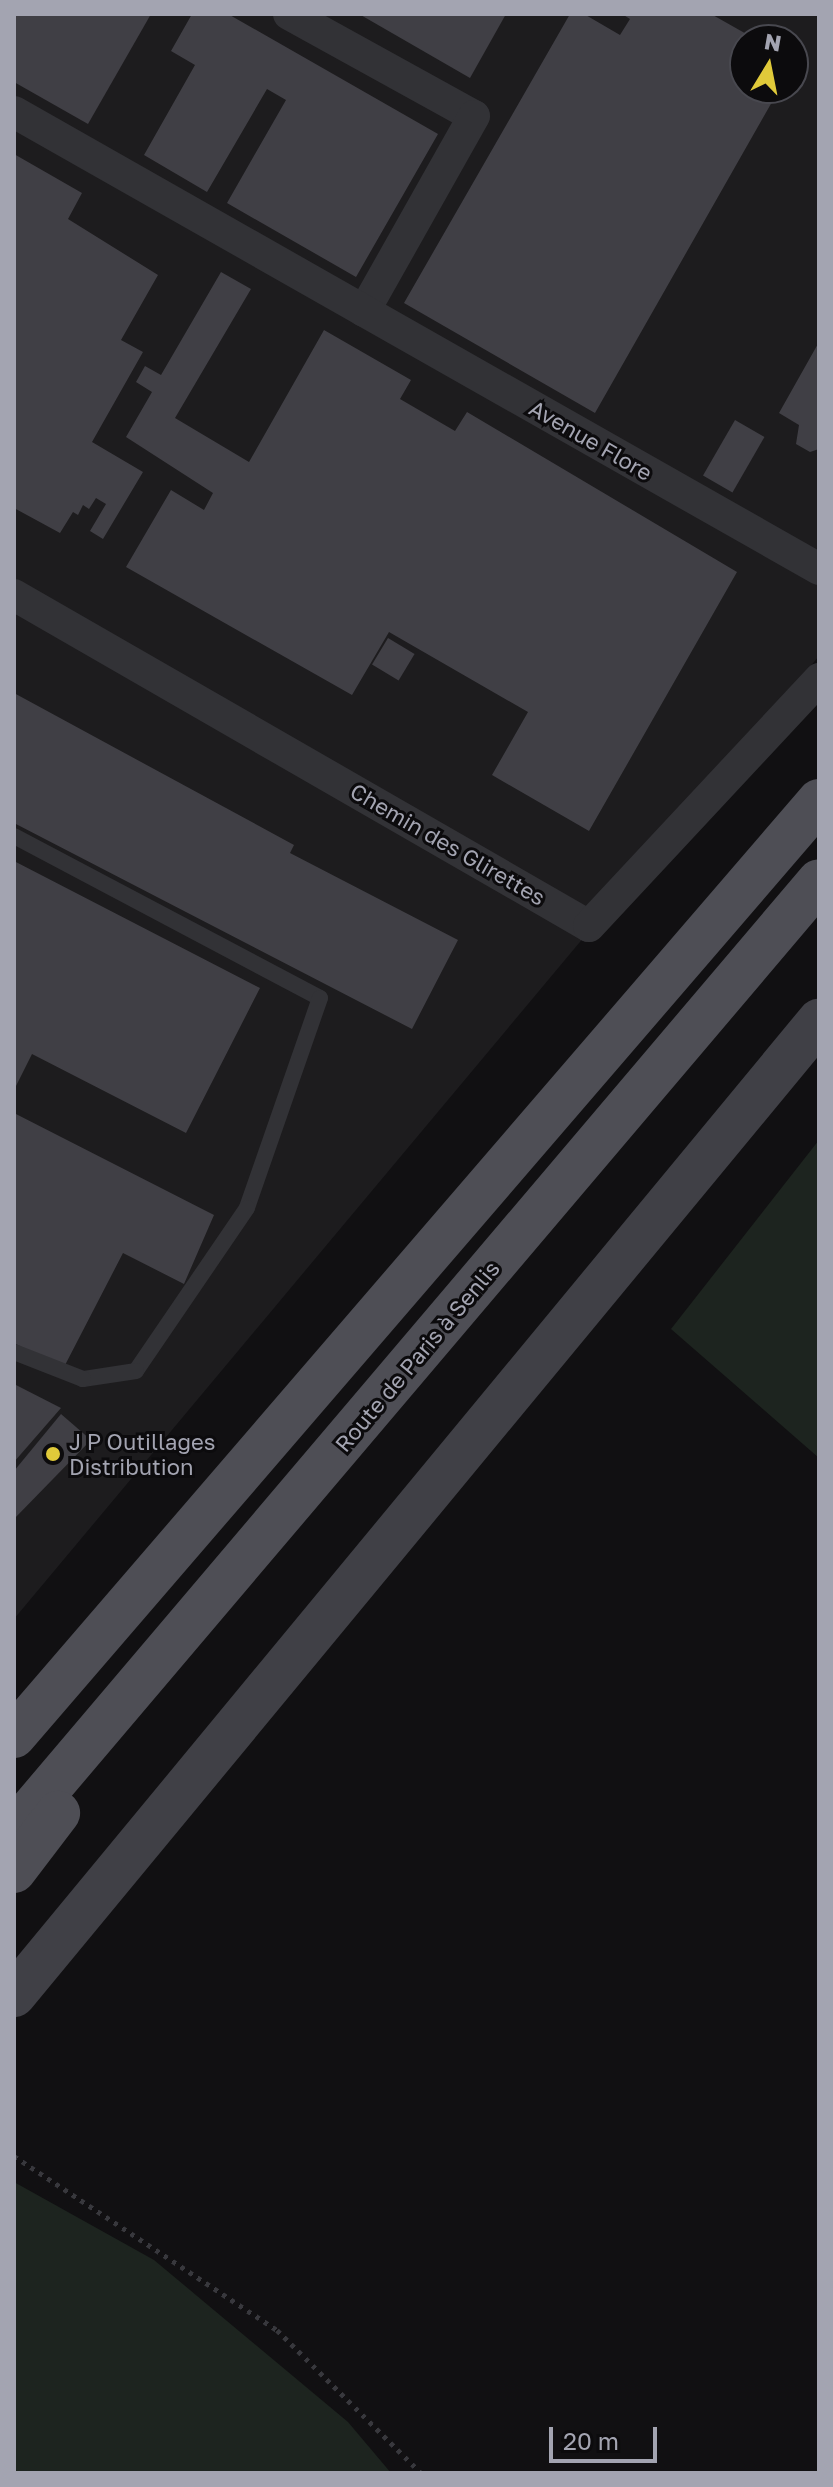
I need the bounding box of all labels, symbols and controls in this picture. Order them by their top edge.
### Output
north arrow [729,24,809,104]
text: N [762,27,783,57]
street label: Avenue Flore [525,394,657,486]
street label: Chemin des Glirettes [346,777,550,911]
street label: Route de Paris à Senlis [329,1255,505,1457]
place label: J P Outillages Distribution [69,1428,215,1480]
marker: J P Outillages Distribution [44,1445,62,1463]
scale bar [553,2411,661,2461]
text: 20 m [563,2426,619,2455]

